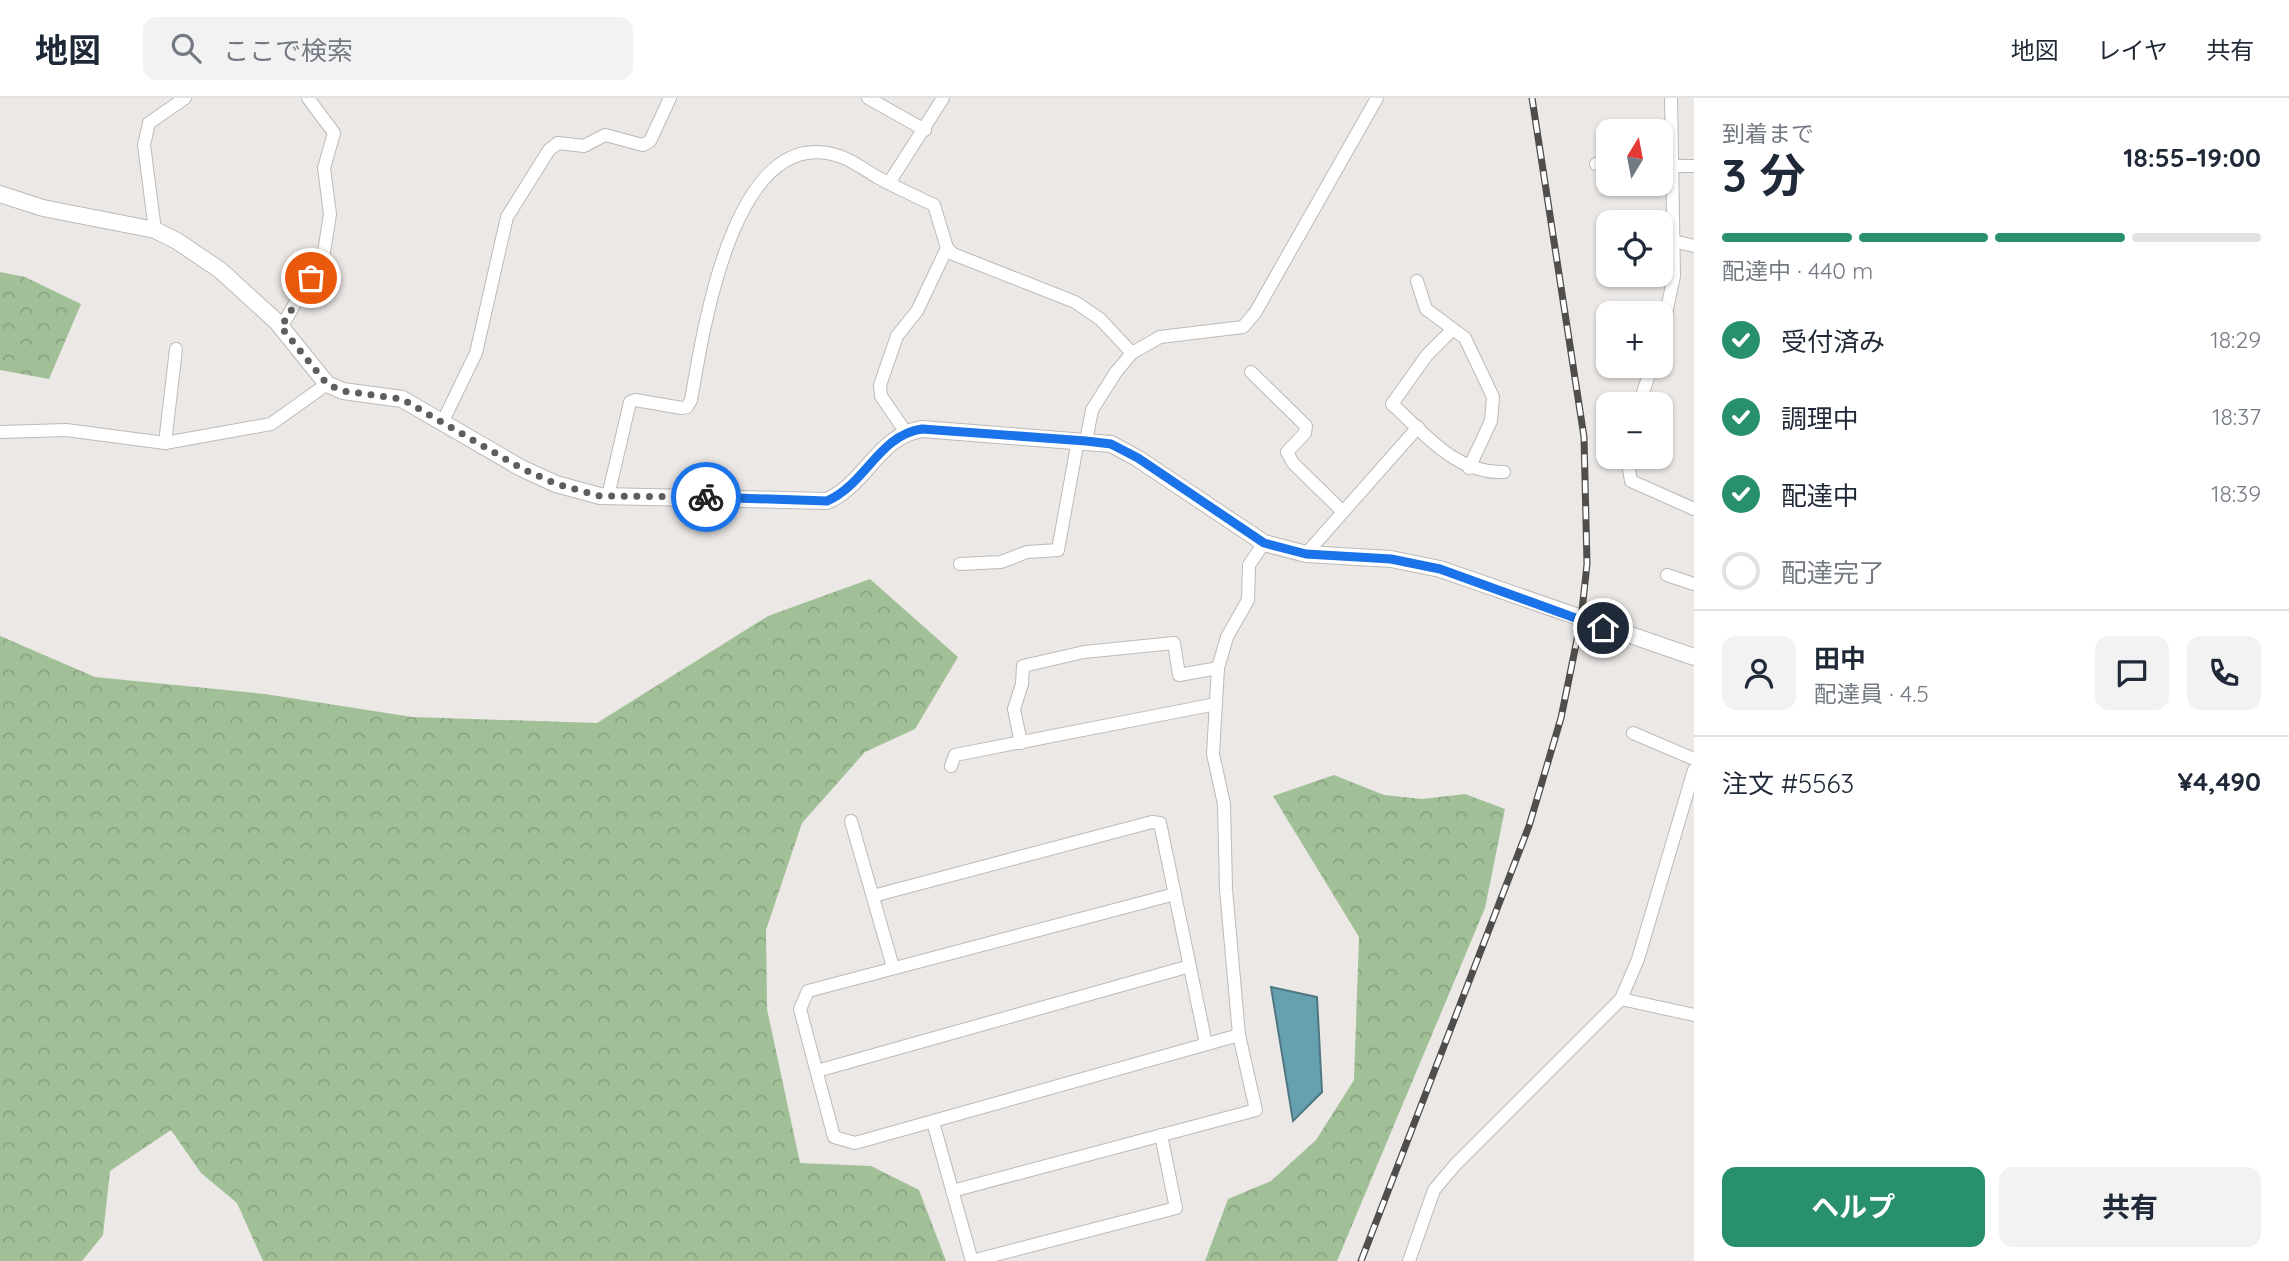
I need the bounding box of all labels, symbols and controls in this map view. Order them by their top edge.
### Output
search box [143,17,633,80]
text: 地図 [35,29,101,70]
icon: search [167,29,205,67]
text: ここで検索 [223,34,353,67]
text: 地図 [2011,35,2059,65]
text: レイヤ [2097,35,2168,65]
text: 共有 [2206,35,2254,65]
north arrow [1596,119,1673,196]
map controls [1596,119,1673,469]
text: 到着まで [1722,119,1814,148]
text: 18:55–19:00 [2123,141,2261,174]
text: 3 分 [1722,146,1806,204]
button: locate [1596,210,1673,287]
pin [281,248,341,308]
text: 配達中 · 440 m [1722,256,1873,285]
icon: bag [292,259,330,297]
button: + [1596,301,1673,378]
icon: check [1722,321,1760,359]
text: 受付済み [1781,325,1885,358]
text: 18:29 [2210,325,2261,354]
button: − [1596,392,1673,469]
icon: check [1722,398,1760,436]
text: 調理中 [1781,402,1859,435]
text: 18:37 [2212,402,2261,431]
courier [671,462,741,532]
icon: check [1722,475,1760,513]
icon: bike [687,478,725,516]
text: 配達中 [1781,479,1859,512]
text: 18:39 [2211,479,2261,508]
text: 配達完了 [1781,556,1885,589]
pin [1573,598,1633,658]
icon: home [1584,609,1622,647]
button: person [1722,636,1796,710]
button: chat [2095,636,2169,710]
button: phone [2187,636,2261,710]
text: 田中 [1814,642,1866,675]
text: 配達員 · 4.5 [1814,679,1929,708]
text: ¥4,490 [2178,765,2261,798]
text: 注文 #5563 [1722,767,1854,800]
button: ヘルプ [1722,1167,1985,1247]
button: 共有 [1999,1167,2261,1247]

